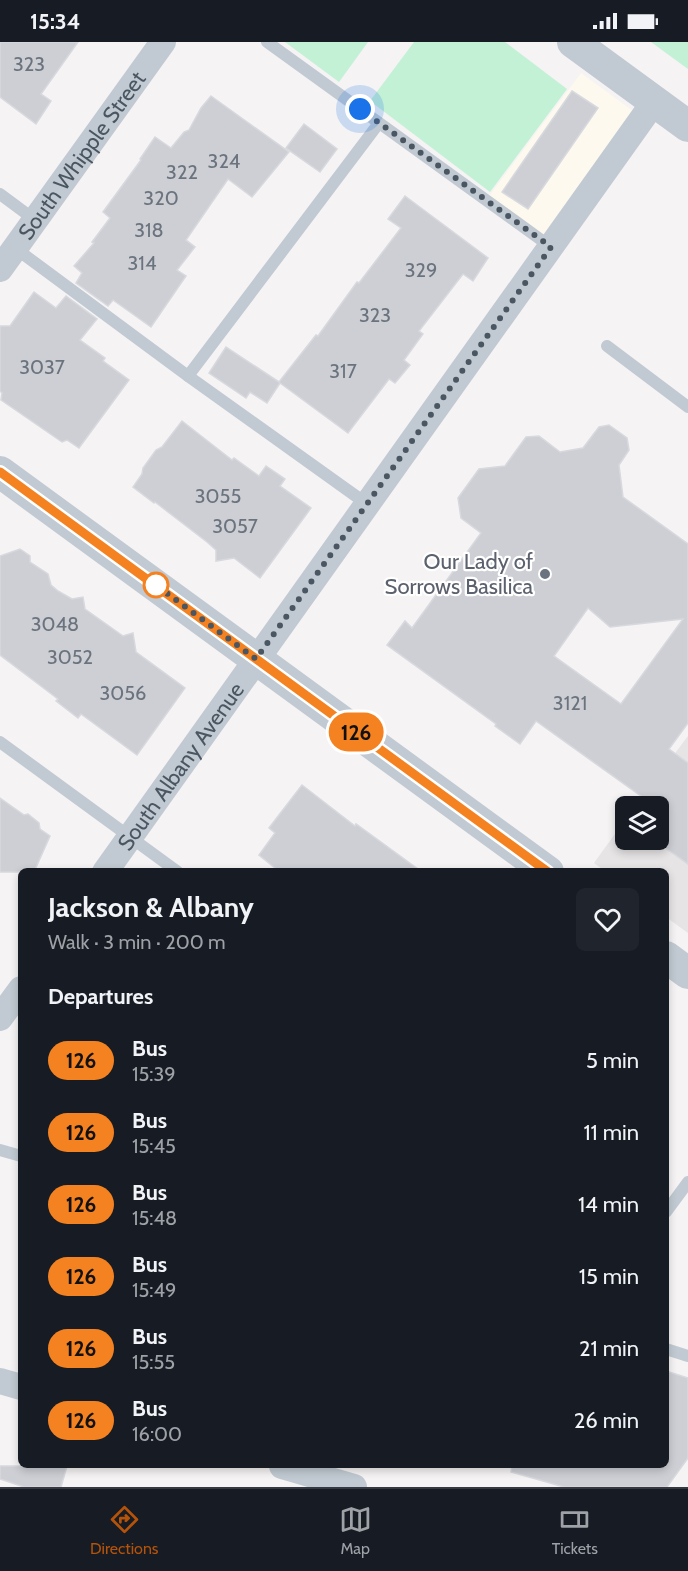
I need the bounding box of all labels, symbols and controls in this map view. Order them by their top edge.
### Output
text: 15:34 [30,8,80,35]
house number: 323 [13,52,45,76]
street label: South Whipple Street [12,65,151,245]
your location [345,94,375,124]
house number: 324 [208,149,241,173]
house number: 322 [166,160,198,184]
house number: 320 [143,186,179,210]
house number: 318 [134,218,164,242]
house number: 314 [128,251,157,275]
house number: 329 [405,258,437,282]
house number: 323 [359,303,391,327]
house number: 3037 [19,355,65,379]
house number: 317 [329,359,357,383]
house number: 3055 [195,484,241,508]
house number: 3057 [212,514,258,538]
place label: Our Lady of Sorrows Basilica [385,548,533,600]
marker: Our Lady of Sorrows Basilica [538,567,552,581]
unlabelled marker [143,572,169,598]
house number: 3048 [31,612,79,636]
house number: 3052 [47,645,93,669]
street label: South Albany Avenue [111,677,250,855]
house number: 3056 [100,681,146,705]
house number: 3121 [553,691,587,715]
line badge: 126 [322,712,391,752]
text: 126 [341,720,371,745]
map controls [615,796,669,850]
button: layers [615,796,669,850]
button: heart [576,888,639,951]
text: Jackson & Albany [48,890,254,924]
text: Walk · 3 min · 200 m [48,930,226,954]
text: Departures [48,983,153,1010]
text: Bus [132,1035,167,1062]
text: 5 min [586,1047,639,1074]
text: 126 [66,1048,96,1073]
text: 15:39 [132,1062,176,1086]
text: Bus [132,1107,167,1134]
text: 11 min [583,1119,639,1146]
text: 126 [66,1120,96,1145]
text: 15:45 [132,1134,176,1158]
text: Bus [132,1179,167,1206]
text: 14 min [578,1191,639,1218]
text: 126 [66,1192,96,1217]
text: 15:48 [132,1206,177,1230]
text: Bus [132,1251,167,1278]
text: 15 min [579,1263,639,1290]
text: 126 [66,1264,96,1289]
text: 15:49 [132,1278,176,1302]
text: Bus [132,1323,167,1350]
text: 21 min [579,1335,639,1362]
text: 126 [66,1336,96,1361]
text: 15:55 [132,1350,175,1374]
text: Bus [132,1395,167,1422]
text: 26 min [574,1407,639,1434]
text: 126 [66,1408,96,1433]
text: 16:00 [132,1422,182,1446]
tab: Directions [90,1503,158,1558]
tab: Map [339,1503,372,1558]
tab: Tickets [552,1503,598,1558]

